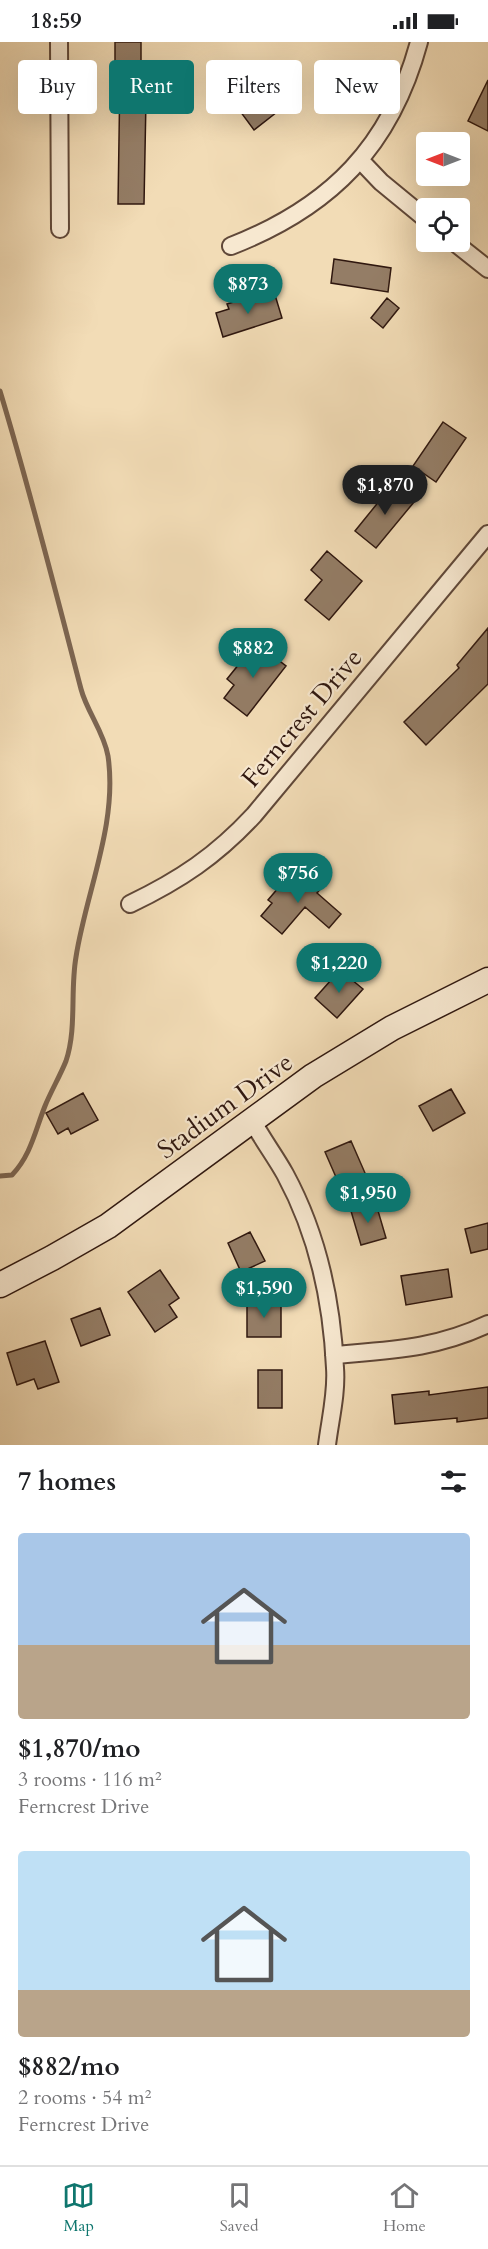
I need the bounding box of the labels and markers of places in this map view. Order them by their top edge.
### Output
pin: $873 [212,264,284,315]
pin: $1,870 [336,465,434,516]
pin: $882 [217,628,289,679]
pin: $756 [262,853,334,904]
pin: $1,220 [290,943,388,994]
pin: $1,950 [319,1173,417,1224]
pin: $1,590 [215,1268,313,1319]

